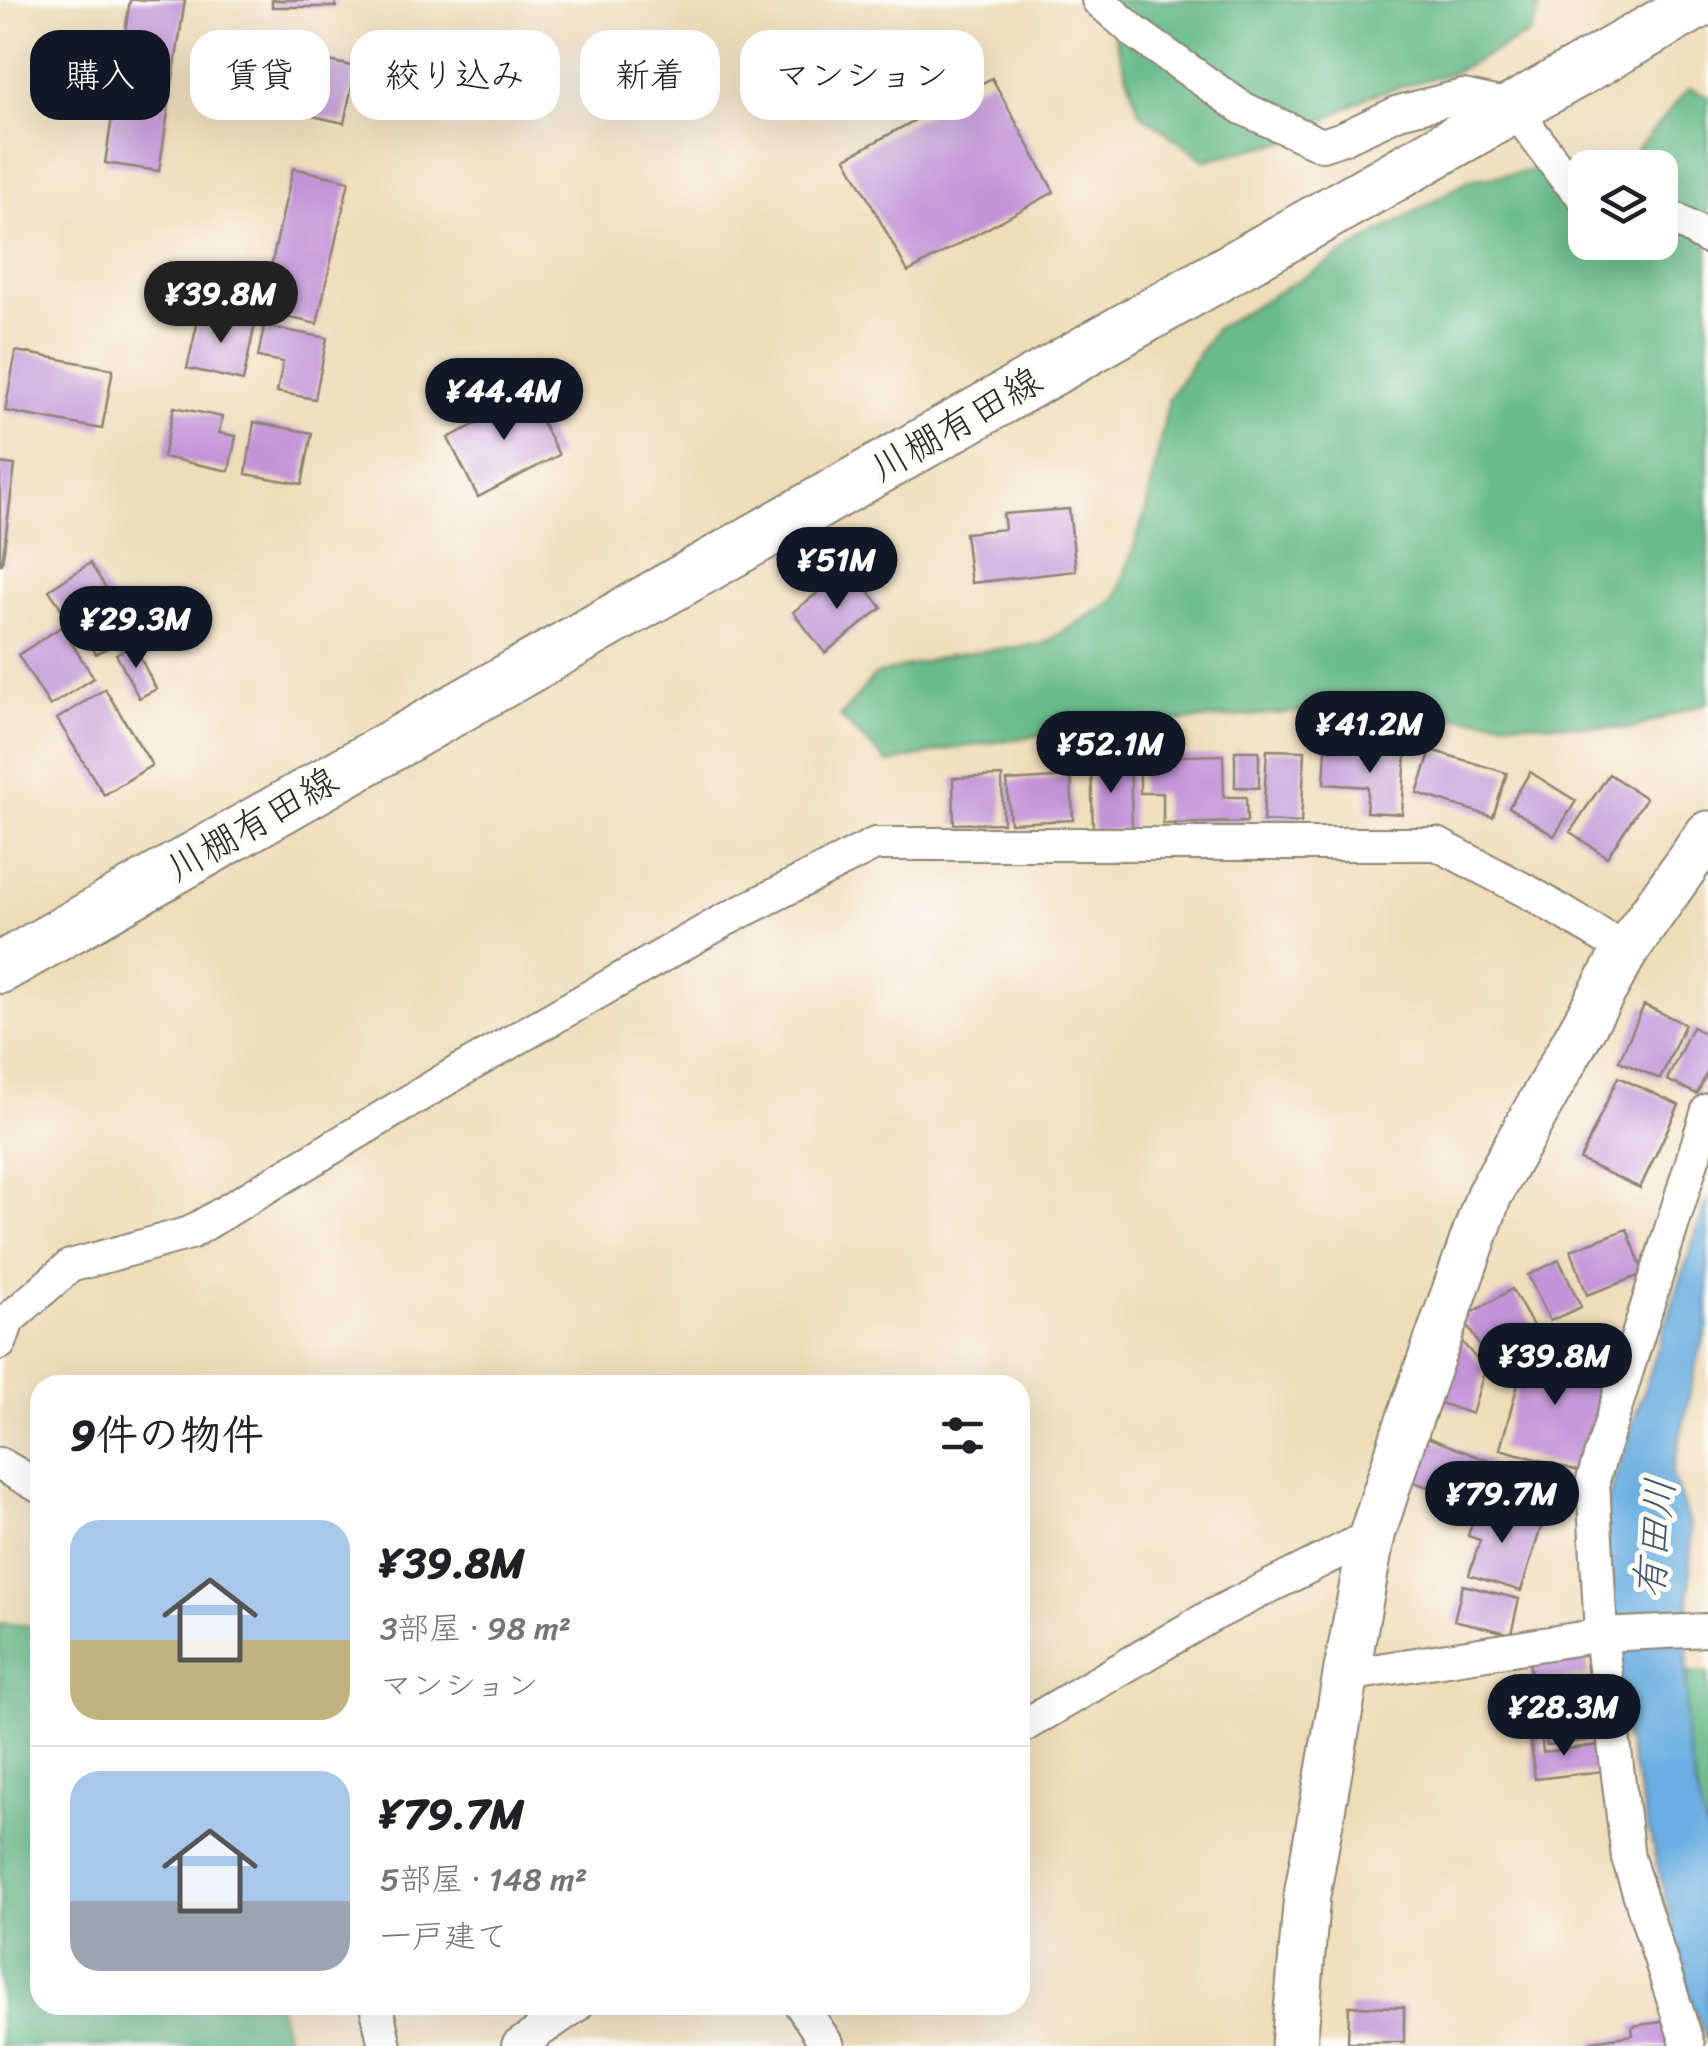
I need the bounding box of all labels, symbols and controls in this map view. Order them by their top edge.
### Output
chip: 購入 [30,30,170,120]
chip: 賃貸 [190,30,330,120]
chip: 絞り込み [350,30,560,120]
chip: 新着 [580,30,720,120]
chip: マンション [740,30,984,120]
map controls [1568,150,1678,260]
button: layers [1568,150,1678,260]
pin: ¥39.8M [140,261,302,346]
text: ¥39.8M [166,265,276,322]
street label: 川棚有田線 [857,348,1055,501]
pin: ¥44.4M [423,358,585,443]
text: ¥44.4M [447,362,561,419]
pin: ¥51M [778,527,896,612]
text: ¥51M [798,531,876,588]
pin: ¥29.3M [55,586,217,671]
text: ¥29.3M [81,590,191,647]
pin: ¥41.2M [1289,691,1451,776]
text: ¥41.2M [1317,695,1423,752]
pin: ¥52.1M [1030,711,1192,796]
text: ¥52.1M [1058,715,1164,772]
street label: 川棚有田線 [153,748,351,901]
pin: ¥39.8M [1474,1323,1636,1408]
text: ¥39.8M [1500,1327,1610,1384]
text: 9件の物件 [70,1398,264,1472]
icon: filters [935,1408,990,1463]
pin: ¥79.7M [1421,1461,1583,1546]
text: ¥79.7M [1447,1465,1557,1522]
water label: 有田川 [1613,1475,1696,1601]
text: ¥39.8M [380,1526,524,1600]
icon: home [150,1560,270,1680]
text: 3部屋 · 98 m² [380,1600,571,1657]
text: マンション [380,1657,539,1714]
pin: ¥28.3M [1483,1674,1645,1759]
text: ¥28.3M [1510,1678,1618,1735]
text: ¥79.7M [380,1777,524,1851]
icon: home [150,1811,270,1931]
text: 5部屋 · 148 m² [380,1851,587,1908]
text: 一戸建て [380,1908,508,1965]

